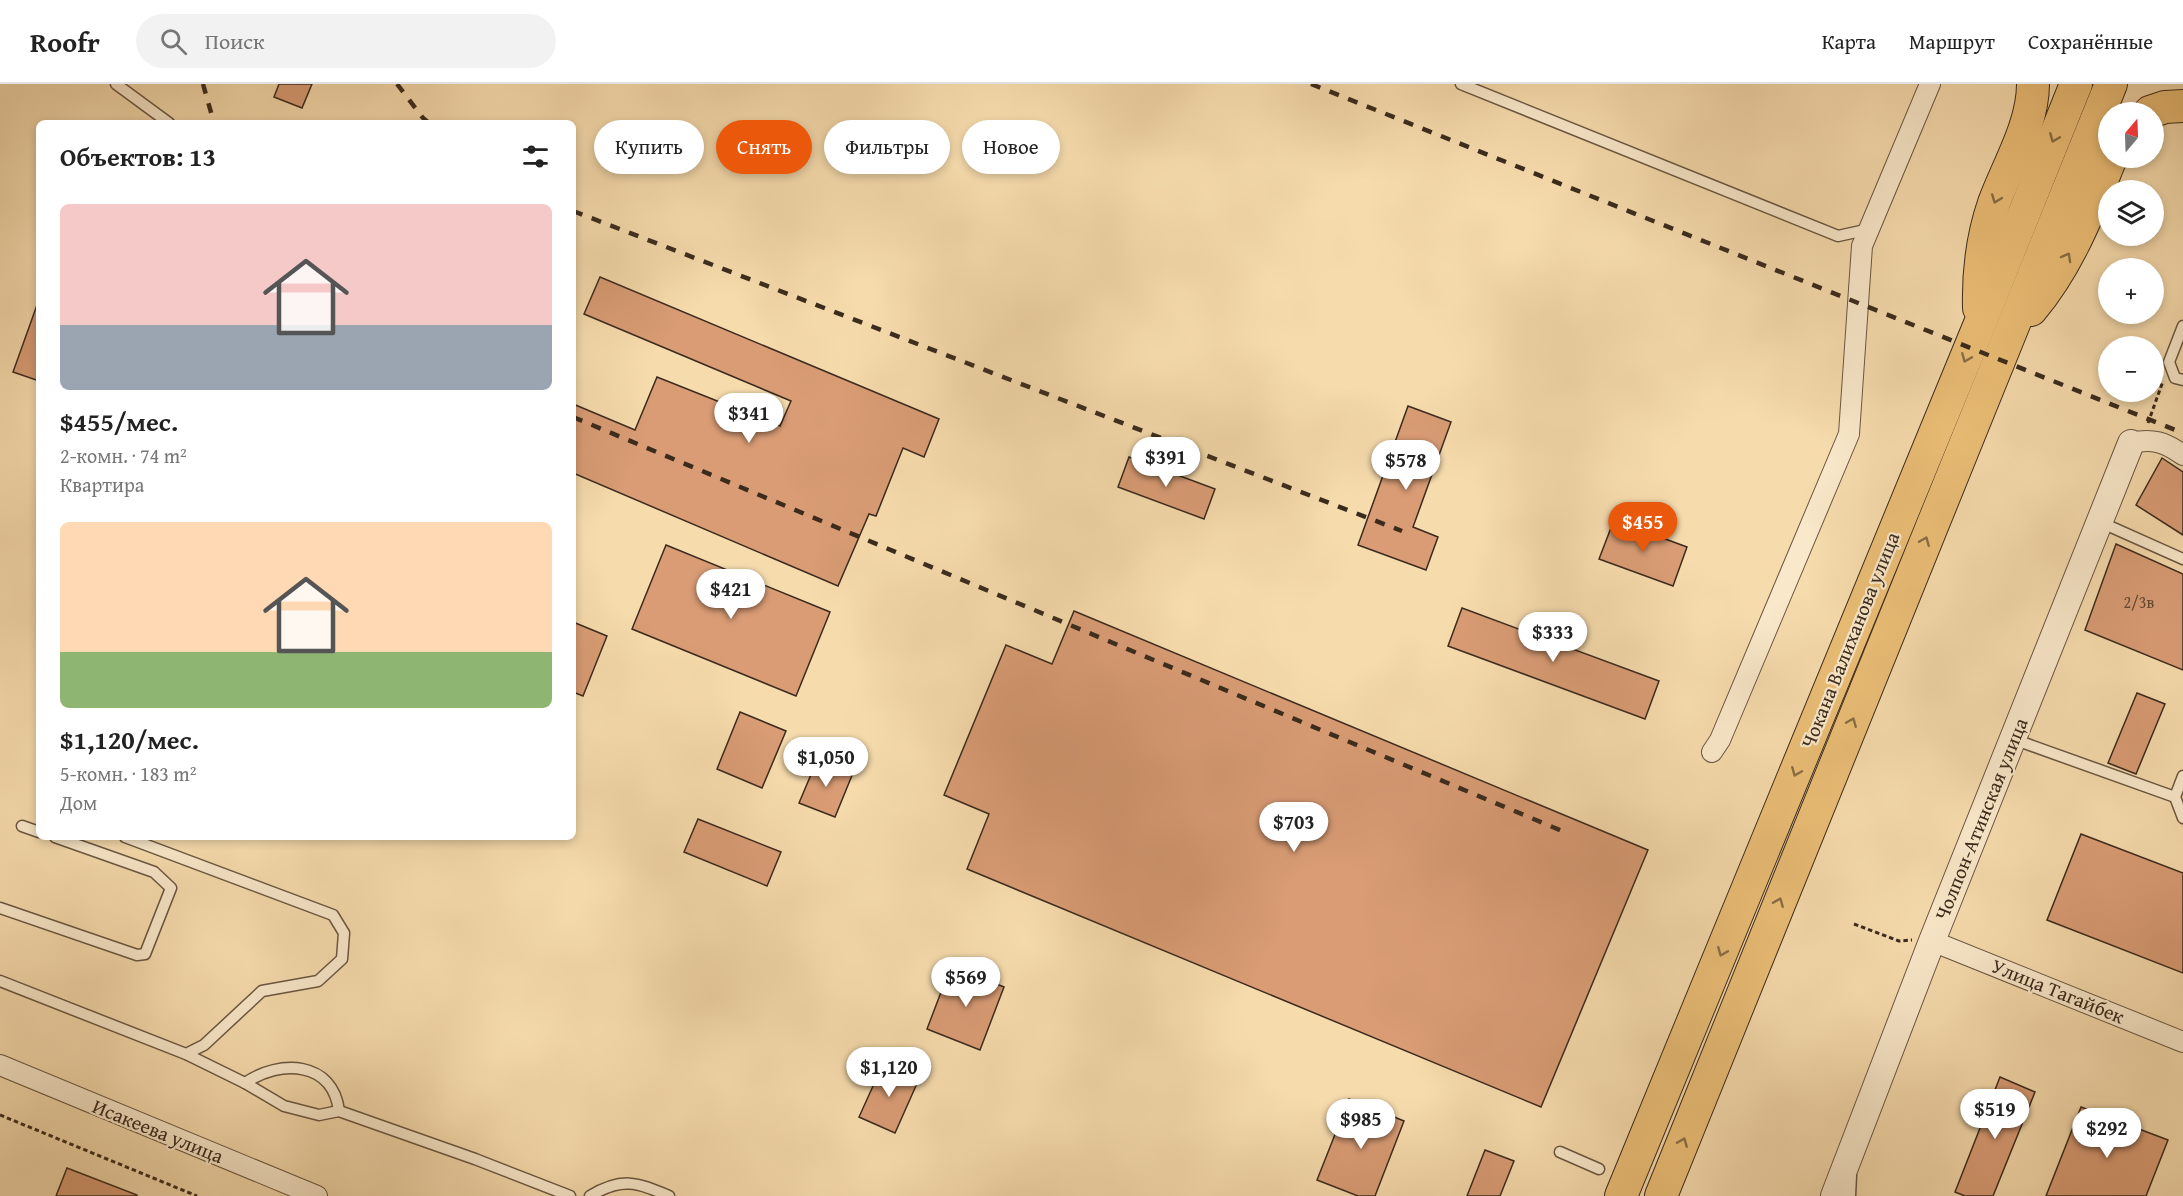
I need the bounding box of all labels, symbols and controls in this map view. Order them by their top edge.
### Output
search box [136,14,556,68]
text: Roofr [30,21,100,62]
icon: search [157,25,190,58]
text: Поиск [205,25,265,57]
text: Карта [1822,26,1876,57]
text: Маршрут [1909,26,1995,57]
text: Сохранённые [2028,26,2153,57]
north arrow [2098,102,2164,168]
map controls [2098,102,2164,402]
chip: Купить [594,120,704,174]
chip: Снять [716,120,812,174]
chip: Фильтры [824,120,950,174]
chip: Новое [962,120,1060,174]
one-way arrow [2049,132,2061,143]
text: Объектов: 13 [60,137,216,176]
icon: filters [519,140,552,173]
button: layers [2098,180,2164,246]
one-way arrow [1991,193,2004,204]
icon: home [252,243,360,351]
one-way arrow [2060,253,2071,264]
button: + [2098,258,2164,324]
button: − [2098,336,2164,402]
one-way arrow [1961,352,1973,363]
pin: $341 [713,393,785,444]
text: $341 [728,398,770,427]
text: $455/мес. [60,402,178,441]
pin: $391 [1130,437,1202,488]
pin: $578 [1370,440,1442,491]
text: 2-комн. · 74 m² [60,441,187,470]
text: $391 [1145,442,1187,471]
text: $578 [1385,445,1427,474]
text: Квартира [60,470,144,499]
pin: $455 [1607,502,1679,553]
text: $455 [1622,507,1664,536]
street label: Чокана Валиханова улица [1793,527,1906,752]
one-way arrow [1918,536,1930,547]
icon: home [252,561,360,669]
pin: $421 [695,569,767,620]
text: $421 [710,574,752,603]
house number: 2/3в [2124,590,2155,614]
pin: $333 [1517,612,1589,663]
text: $333 [1532,617,1574,646]
street label: Чолпон-Атинская улица [1927,713,2035,924]
one-way arrow [1845,717,1857,728]
text: $1,120/мес. [60,720,199,759]
pin: $1,050 [777,737,875,788]
text: $1,050 [797,742,855,771]
text: 5-комн. · 183 m² [60,759,196,788]
one-way arrow [1791,765,1803,776]
text: Дом [60,788,97,817]
pin: $703 [1258,802,1330,853]
text: $703 [1273,807,1315,836]
one-way arrow [1772,898,1784,909]
one-way arrow [1717,946,1729,957]
street label: Улица Тагайбек [1987,951,2130,1031]
pin: $569 [930,957,1002,1008]
text: $569 [945,962,987,991]
pin: $1,120 [840,1047,938,1098]
text: $1,120 [860,1052,918,1081]
pin: $519 [1959,1089,2031,1140]
street label: Исакеева улица [88,1091,228,1170]
text: $519 [1974,1094,2016,1123]
pin: $985 [1325,1099,1397,1150]
text: $985 [1340,1104,1382,1133]
pin: $292 [2071,1108,2143,1159]
text: $292 [2086,1113,2128,1142]
one-way arrow [1676,1137,1688,1148]

